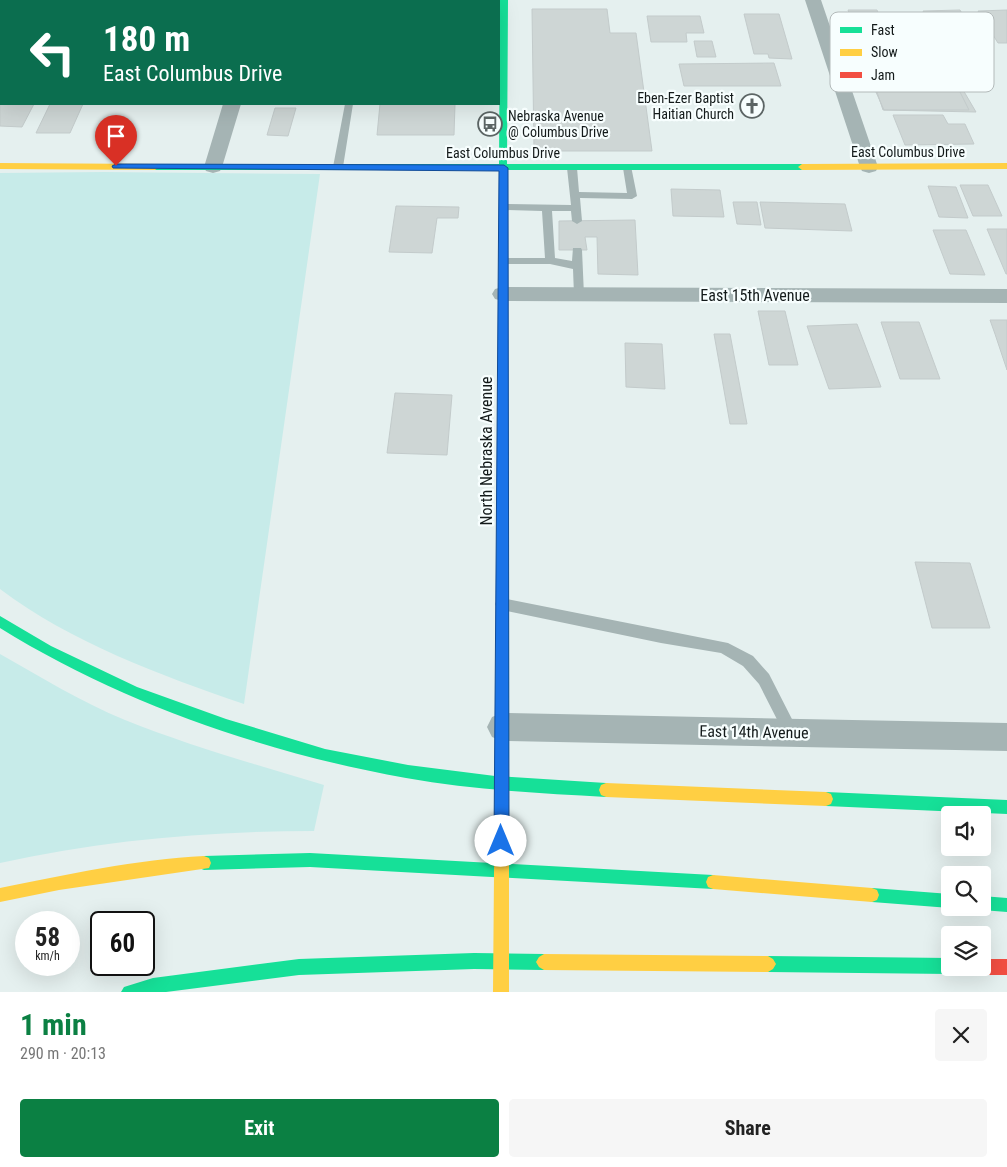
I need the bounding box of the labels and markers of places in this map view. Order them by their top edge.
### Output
place label: Eben-Ezer Baptist Haitian Church [637,90,734,122]
church icon: Eben-Ezer Baptist Haitian Church [739,93,765,119]
place label: Nebraska Avenue @ Columbus Drive [508,108,609,140]
bus stop icon: Nebraska Avenue @ Columbus Drive [477,111,503,137]
pin [95,115,137,166]

